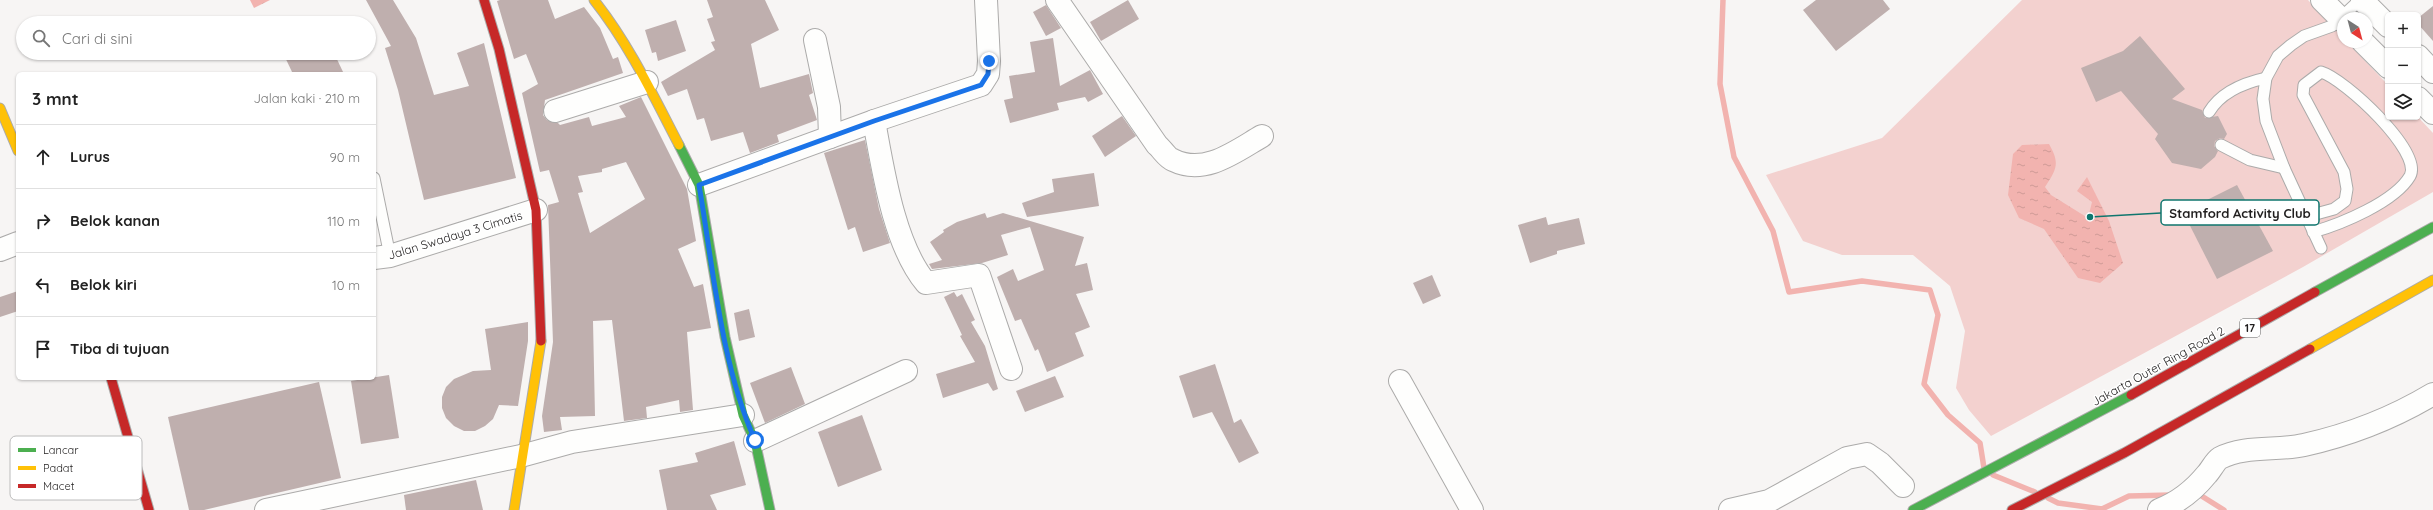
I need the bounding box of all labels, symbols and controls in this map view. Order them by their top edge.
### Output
north arrow [2337,12,2373,48]
map controls [2385,12,2421,120]
button: + [2385,12,2421,48]
search box [16,16,376,60]
icon: search [30,27,52,49]
text: Cari di sini [62,29,133,48]
button: − [2385,48,2421,84]
route end [980,52,998,70]
button: layers [2385,84,2421,120]
text: 3 mnt [32,88,79,109]
text: Jalan kaki · 210 m [253,90,360,106]
icon: ahead [32,146,54,168]
text: Lurus [70,147,110,166]
text: 90 m [330,149,360,165]
callout: Stamford Activity Club [2161,200,2319,225]
text: Stamford Activity Club [2169,205,2311,221]
street label: Jalan Swadaya 3 Cimatis [386,207,524,263]
icon: right [32,210,54,232]
text: Belok kanan [70,211,160,230]
text: 110 m [327,213,360,229]
icon: left [32,274,54,296]
text: Belok kiri [70,275,137,294]
text: 10 m [332,277,360,293]
road number: 17 [2240,319,2260,337]
street label: Jakarta Outer Ring Road 2 [2089,323,2227,409]
icon: arrive [32,338,54,360]
text: Tiba di tujuan [70,339,169,358]
route start [746,431,764,449]
legend [10,436,142,500]
text: Lancar [43,443,79,457]
text: Padat [43,461,73,475]
text: Macet [43,479,75,493]

